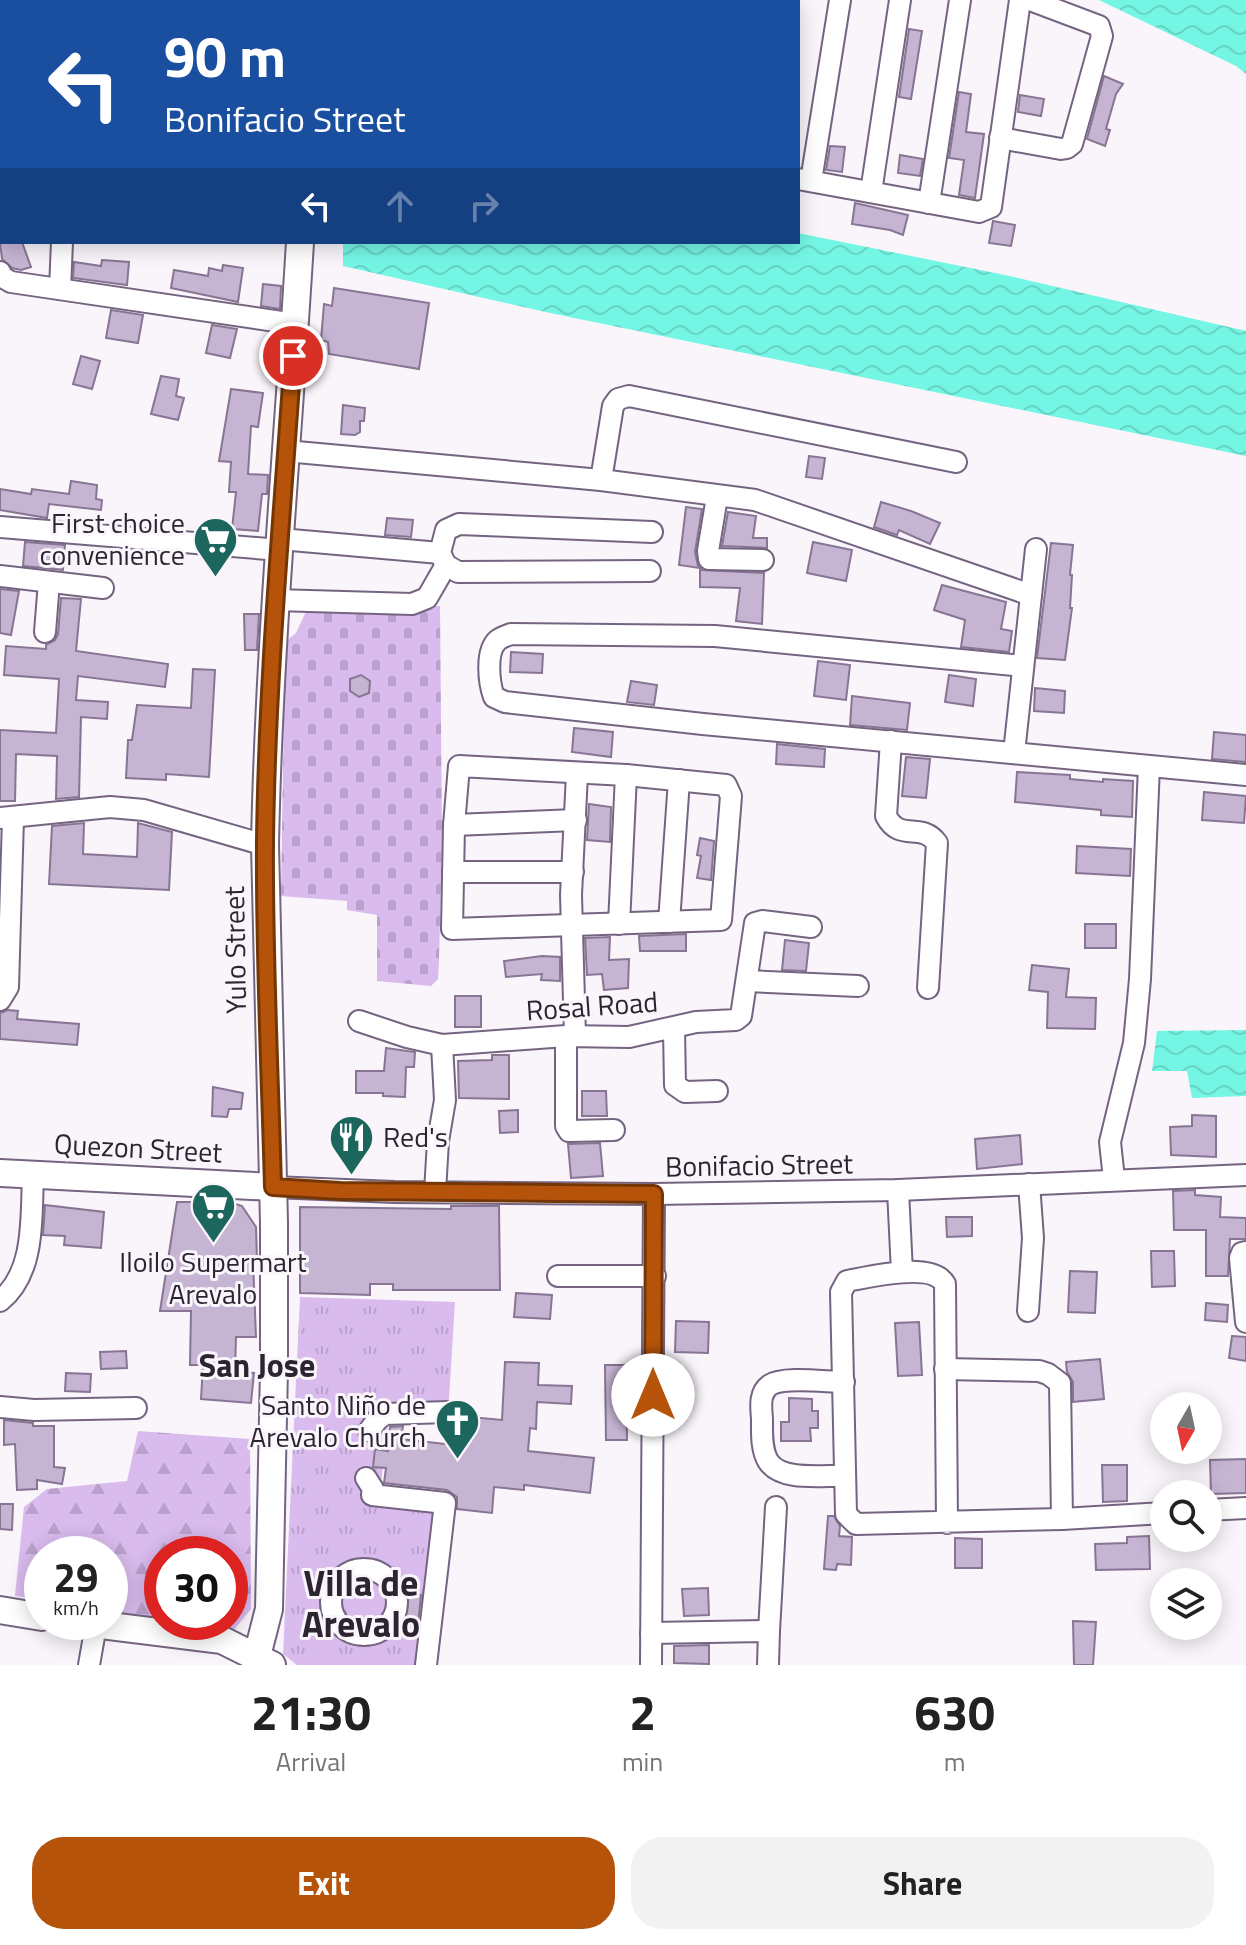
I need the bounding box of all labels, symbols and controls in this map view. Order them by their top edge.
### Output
text: 90 m [164,14,286,99]
icon: left [32,32,136,136]
text: Bonifacio Street [164,91,406,146]
icon: left [294,184,338,228]
icon: ahead [378,184,422,228]
icon: right [462,184,506,228]
pin [259,322,327,390]
icon: arrive [271,334,315,378]
place label: First choice convenience [39,501,185,576]
supermarket icon: First choice convenience [192,515,240,578]
street label: Yulo Street [212,886,257,1014]
street label: Rosal Road [525,979,659,1032]
restaurant icon: Red's [328,1113,376,1176]
place label: Red's [383,1115,448,1158]
street label: Quezon Street [53,1122,223,1173]
street label: Bonifacio Street [665,1141,854,1188]
supermarket icon: Iloilo Supermart Arevalo [189,1181,237,1244]
place label: Iloilo Supermart Arevalo [119,1240,307,1315]
district label: San Jose [199,1341,315,1389]
position arrow [611,1353,695,1437]
place label: Santo Niño de Arevalo Church [250,1383,426,1458]
north arrow [1150,1392,1222,1464]
map controls [1150,1392,1222,1640]
church icon: Santo Niño de Arevalo Church [433,1397,481,1460]
button: search [1150,1480,1222,1552]
speed limit sign: 30 [144,1536,248,1640]
text: 29 [54,1547,98,1608]
district label: Villa de Arevalo [302,1555,420,1651]
button: layers [1150,1568,1222,1640]
text: km/h [53,1592,99,1623]
text: 21:30 [251,1676,371,1749]
text: 2 [629,1676,656,1749]
text: 630 [914,1676,995,1749]
text: Arrival [276,1742,346,1781]
text: min [622,1742,663,1781]
text: m [944,1742,966,1781]
button: Exit [32,1837,615,1929]
button: Share [631,1837,1214,1929]

